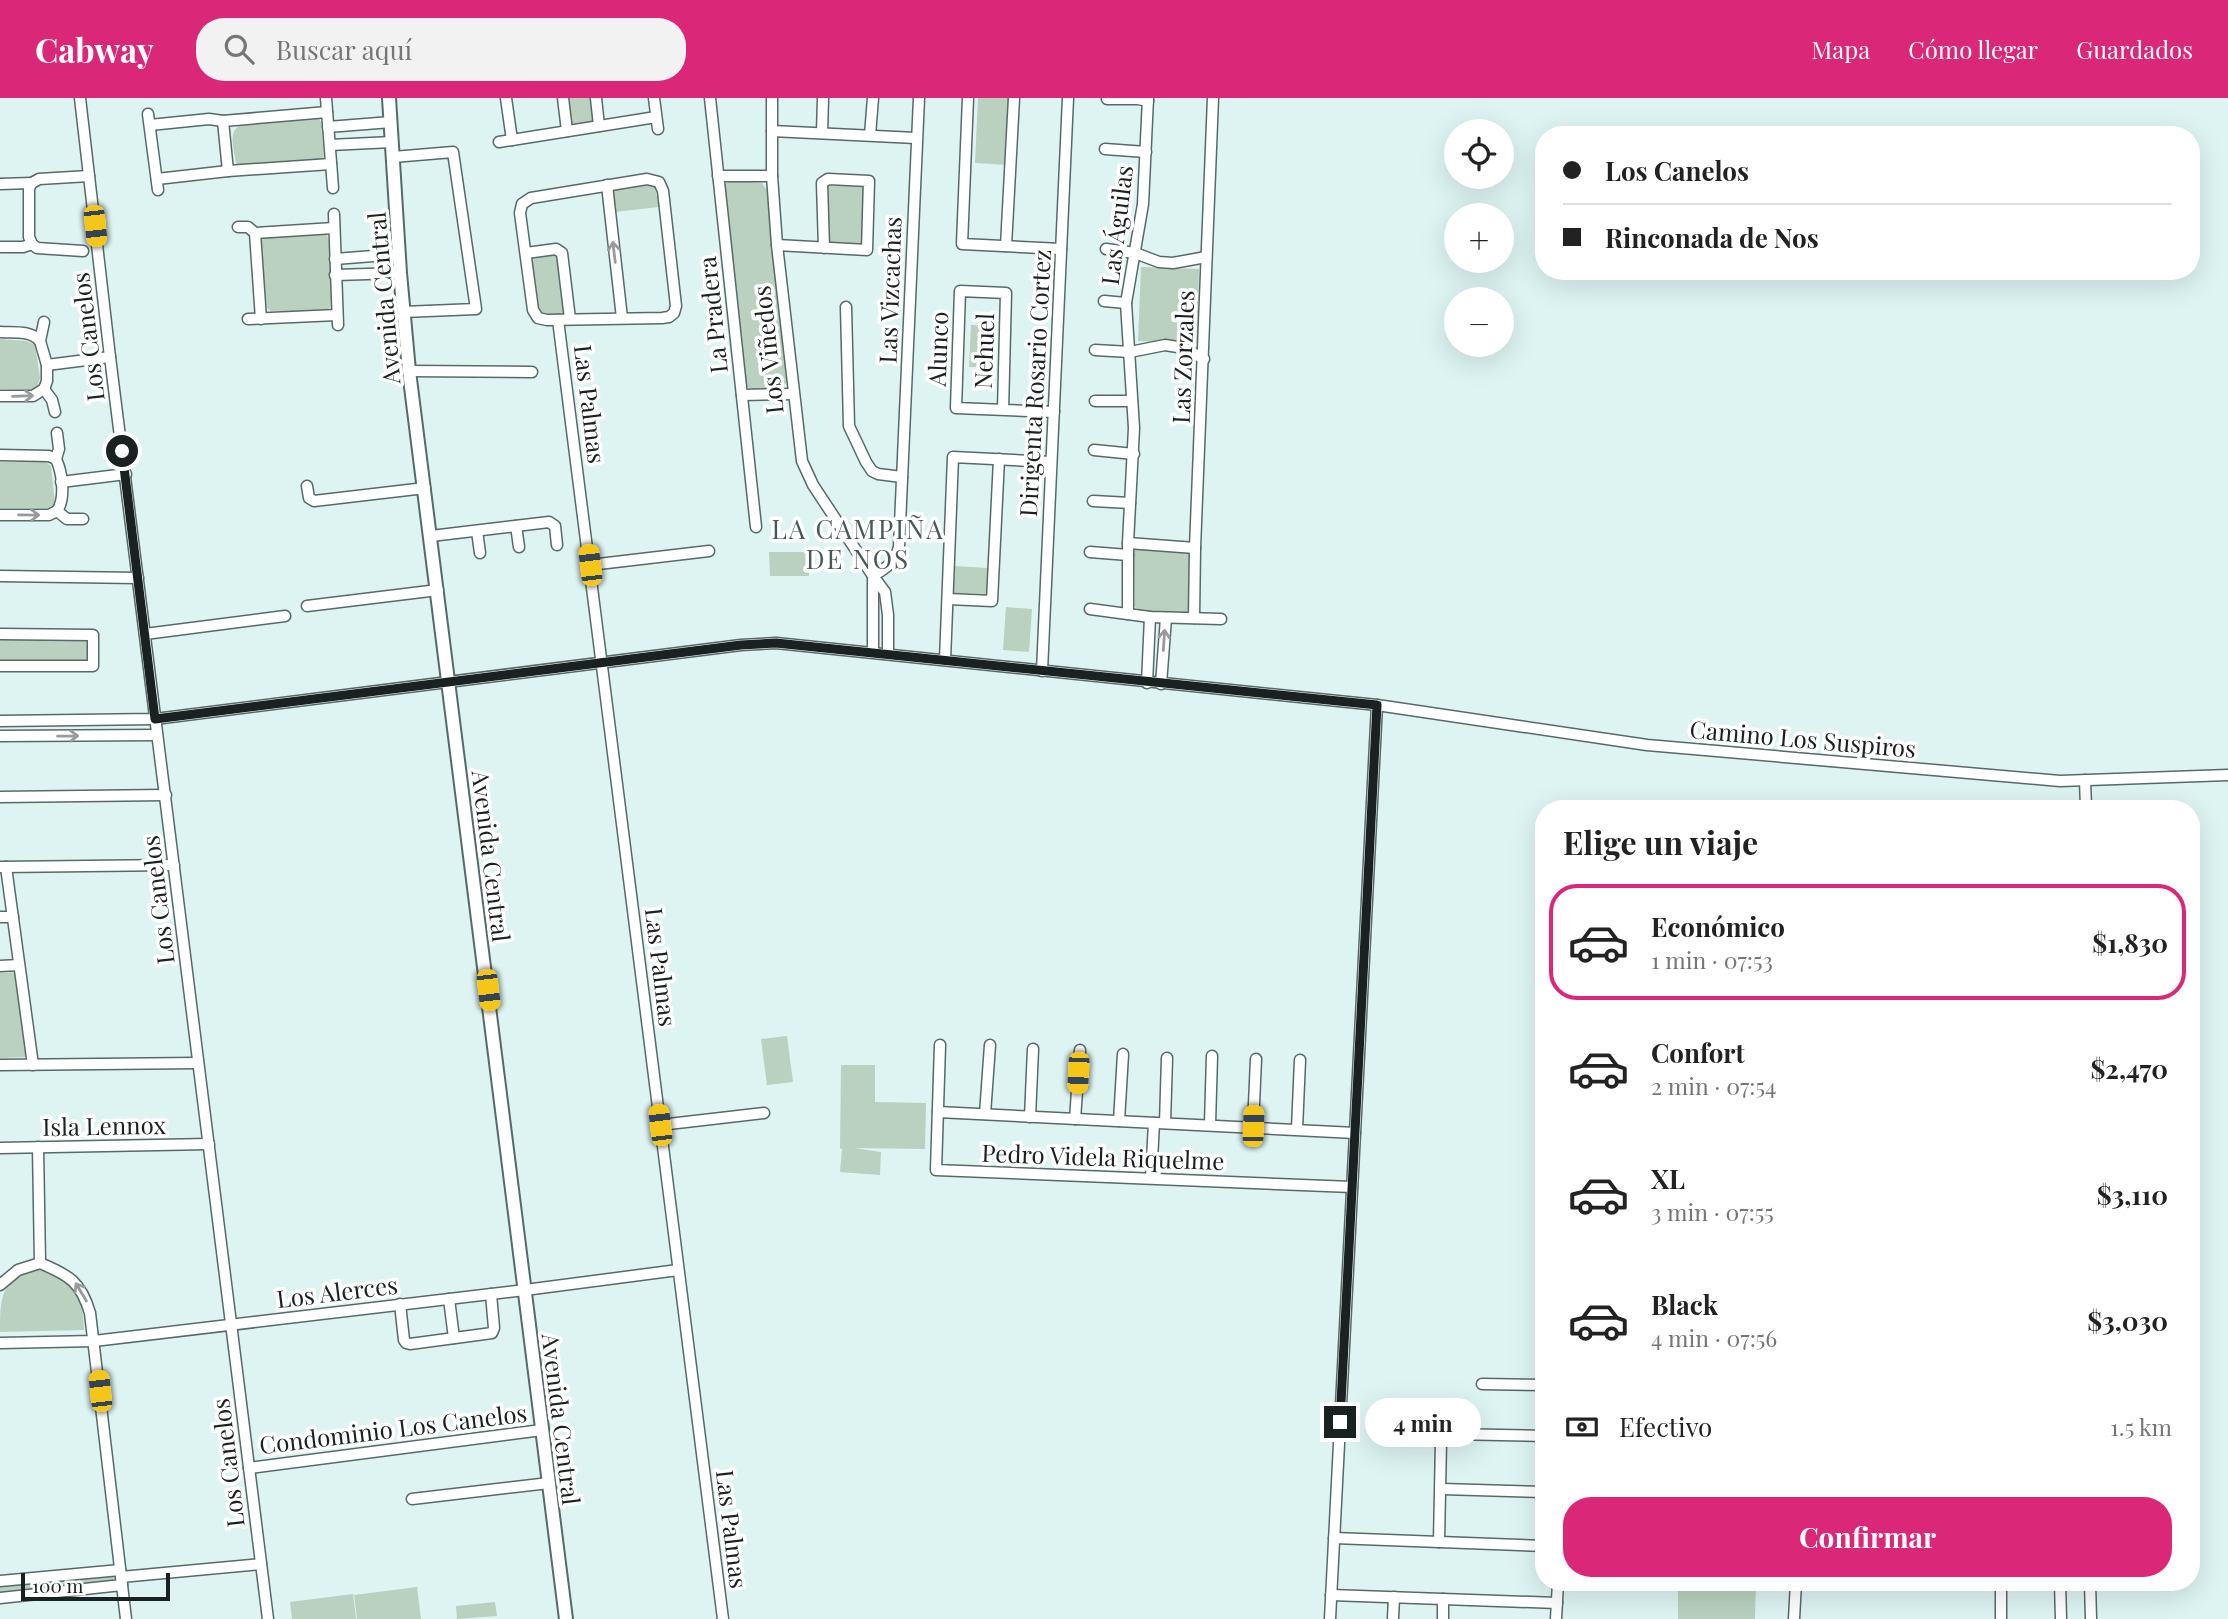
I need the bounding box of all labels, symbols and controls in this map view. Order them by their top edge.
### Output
search box [196,18,686,81]
text: Cabway [35,27,154,71]
icon: search [220,30,258,68]
text: Buscar aquí [276,32,412,67]
text: Mapa [1812,33,1870,65]
text: Cómo llegar [1908,33,2038,65]
text: Guardados [2076,33,2193,65]
map controls [1444,119,1514,357]
button: locate [1444,119,1514,189]
text: Los Canelos [1605,153,1749,188]
street label: Las Águilas [1093,163,1139,287]
button: + [1444,203,1514,273]
car [83,204,108,248]
street label: Avenida Central [360,210,407,386]
street label: Las Vizcachas [870,216,908,364]
text: Rinconada de Nos [1605,220,1819,255]
one-way arrow [608,241,621,264]
street label: Dirigenta Rosario Cortez [1011,248,1057,518]
street label: La Pradera [690,255,734,375]
street label: Los Canelos [63,271,111,403]
street label: Los Viñedos [744,284,790,416]
button: − [1444,287,1514,357]
street label: Las Zorzales [1164,290,1200,424]
street label: Alunco [920,311,954,388]
street label: Nehuel [966,312,1000,389]
street label: Las Palmas [568,343,614,465]
one-way arrow [12,389,35,402]
route start [106,435,138,467]
one-way arrow [17,508,40,522]
district label: LA CAMPIÑA DE NOS [771,511,945,576]
car [578,543,603,587]
one-way arrow [1158,630,1171,652]
street label: Camino Los Suspiros [1689,712,1917,764]
one-way arrow [56,729,79,742]
street label: Avenida Central [465,767,518,944]
text: Elige un viaje [1563,820,1758,863]
street label: Los Canelos [133,834,181,966]
street label: Las Palmas [639,906,685,1028]
text: Económico [1651,909,1785,944]
icon: car [1567,911,1630,974]
text: $1,830 [2092,925,2168,960]
text: 1 min · 07:53 [1651,944,1773,975]
car [476,968,501,1012]
text: Confort [1651,1035,1745,1070]
icon: car [1567,1037,1630,1100]
car [1067,1051,1090,1095]
text: $2,470 [2090,1051,2168,1086]
text: 2 min · 07:54 [1651,1070,1776,1101]
car [648,1103,673,1147]
car [1242,1105,1265,1147]
street label: Isla Lennox [42,1108,166,1142]
street label: Pedro Videla Riquelme [981,1136,1225,1176]
text: XL [1651,1161,1685,1196]
icon: car [1567,1163,1630,1226]
text: $3,110 [2097,1177,2168,1212]
text: 3 min · 07:55 [1651,1196,1774,1227]
street label: Los Alerces [275,1268,399,1314]
one-way arrow [73,1282,87,1302]
text: Black [1651,1287,1718,1322]
icon: car [1567,1289,1630,1352]
text: $3,030 [2087,1303,2168,1338]
text: 4 min · 07:56 [1651,1322,1777,1353]
street label: Avenida Central [535,1330,588,1507]
car [88,1369,113,1413]
street label: Condominio Los Canelos [257,1396,529,1460]
street label: Los Canelos [203,1397,251,1529]
callout: 4 min [1364,1398,1480,1446]
route end [1324,1406,1356,1438]
text: 4 min [1393,1407,1453,1438]
icon: cash [1563,1408,1601,1446]
text: Efectivo [1619,1409,1712,1444]
text: 1.5 km [2110,1411,2172,1442]
street label: Las Palmas [710,1468,756,1590]
button: Confirmar [1563,1497,2172,1577]
scale bar [21,1570,170,1602]
text: 100 m [32,1572,83,1598]

